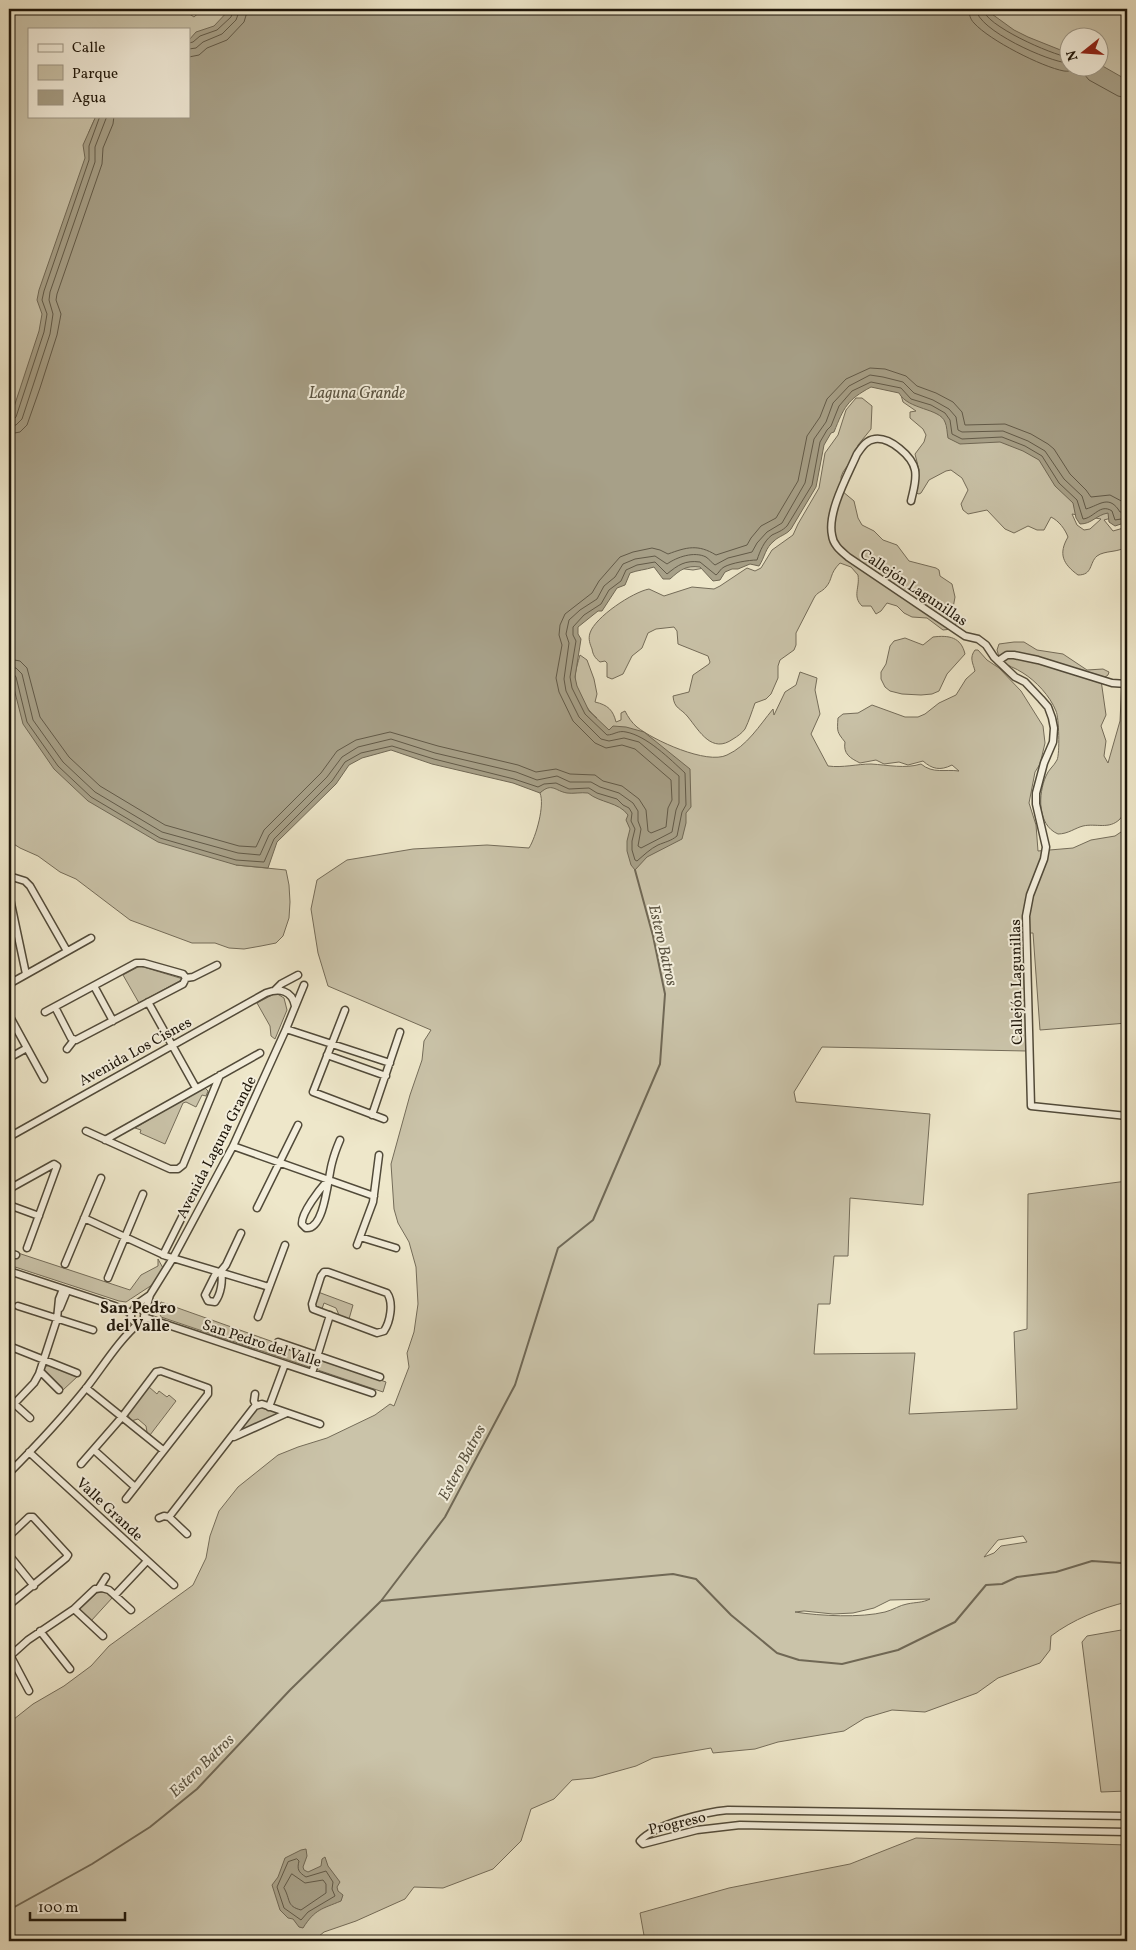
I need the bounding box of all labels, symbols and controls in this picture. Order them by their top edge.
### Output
legend [28,28,190,118]
north arrow [1058,28,1108,78]
text: Calle [72,38,105,59]
text: N [1062,48,1084,63]
text: Parque [72,64,118,85]
text: Agua [72,88,106,109]
water label: Laguna Grande [309,383,405,405]
street label: Callejón Lagunillas [855,544,971,632]
water label: Estero Batros [642,903,682,988]
street label: Callejón Lagunillas [1006,919,1029,1045]
street label: Avenida Los Cisnes [76,1013,196,1092]
street label: Avenida Laguna Grande [172,1073,262,1223]
district label: San Pedro del Valle [100,1298,176,1338]
street label: San Pedro del Valle [199,1315,324,1374]
water label: Estero Batros [434,1421,492,1505]
street label: Valle Grande [71,1474,147,1547]
water label: Estero Batros [165,1730,240,1803]
street label: Progreso [646,1808,708,1841]
scale bar [30,1890,125,1922]
text: 100 m [38,1898,78,1919]

